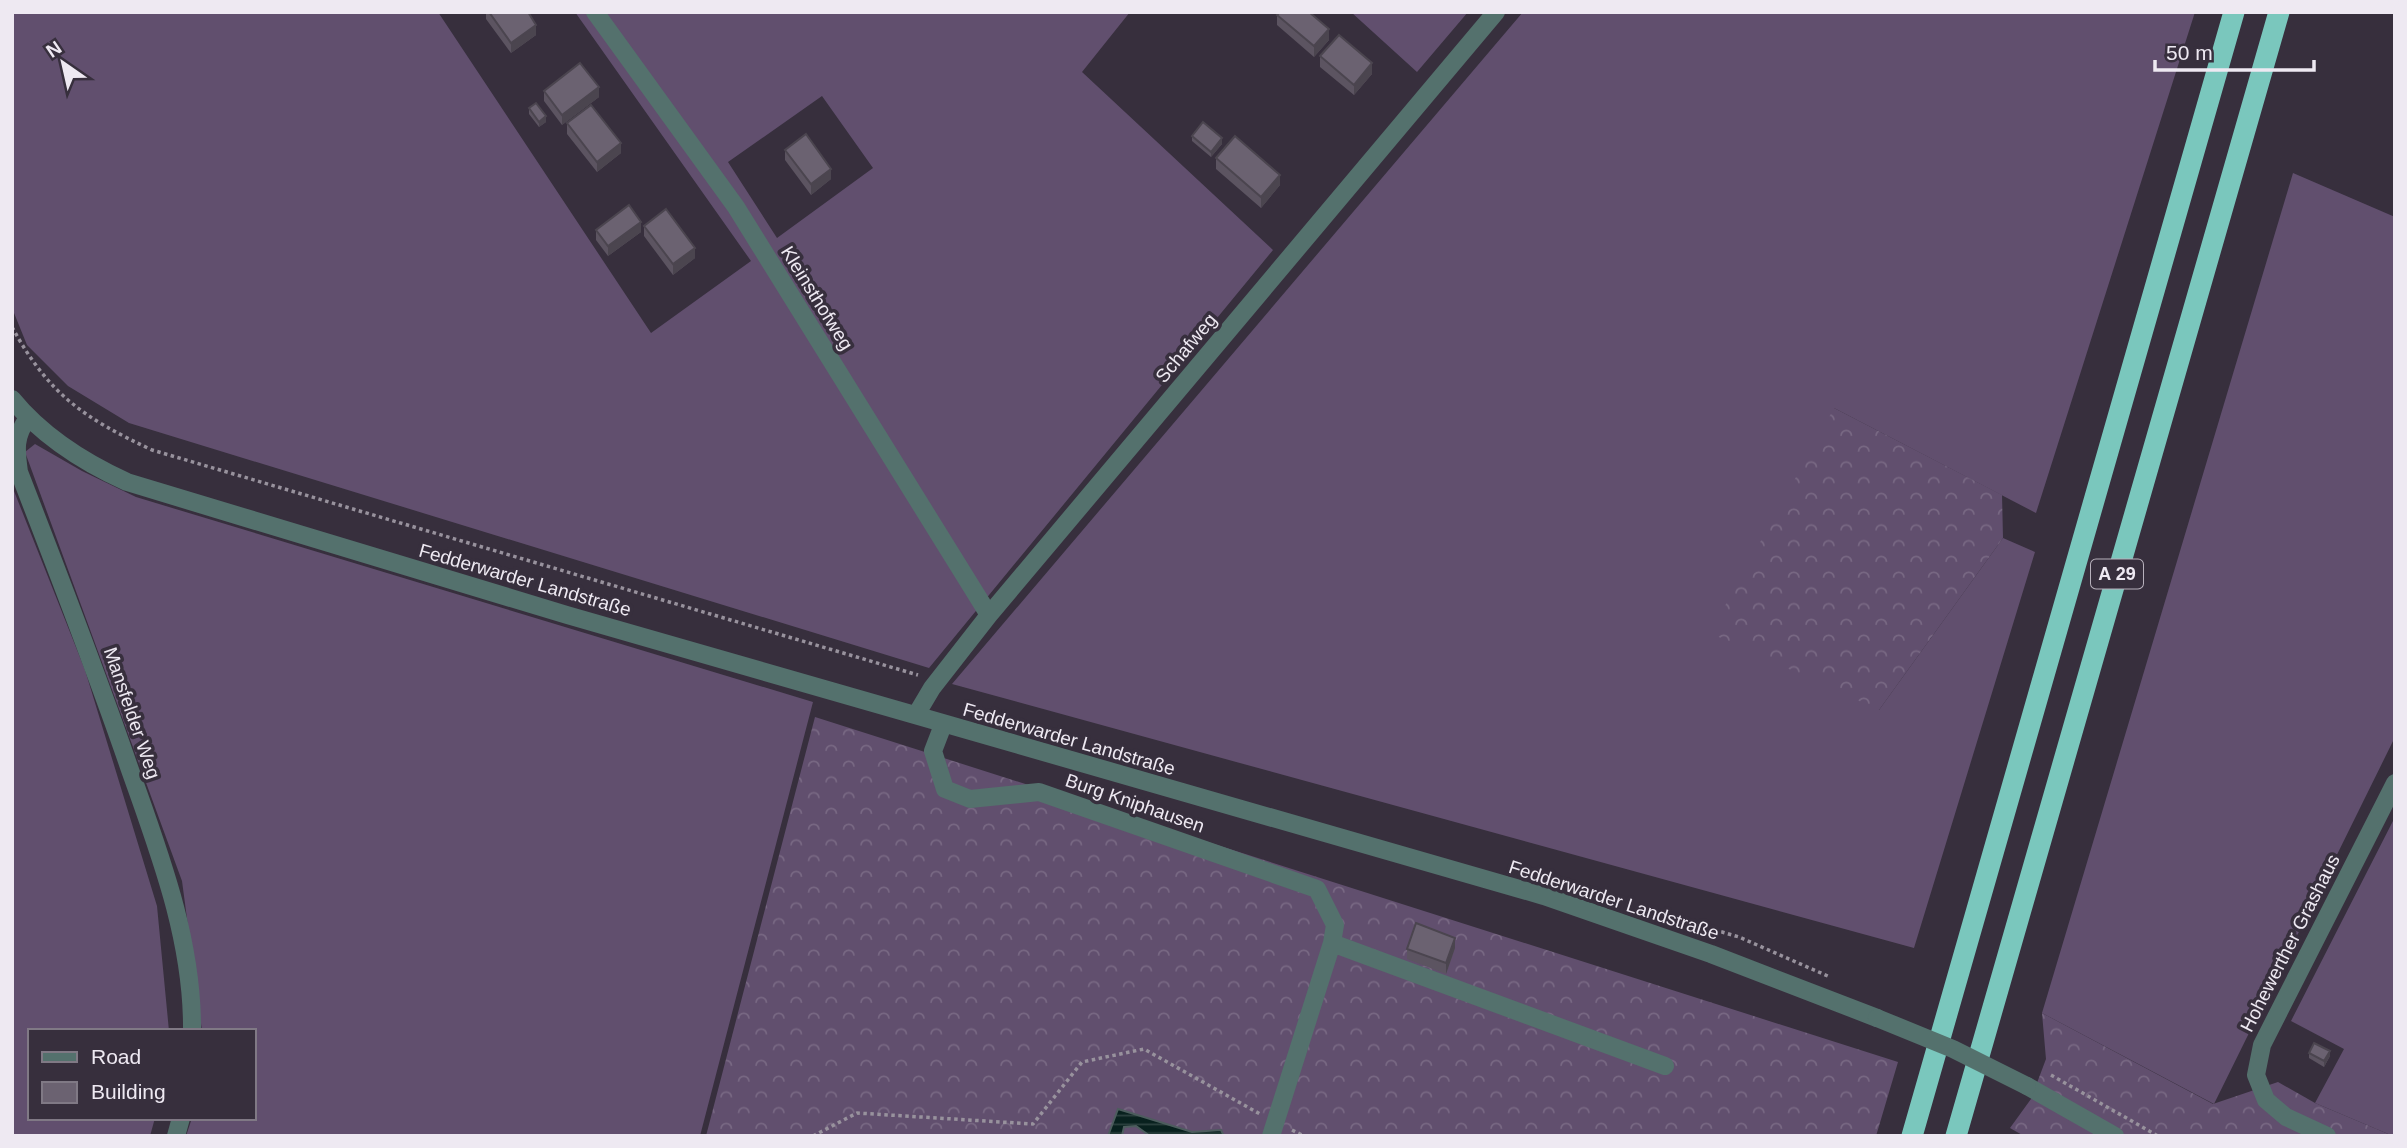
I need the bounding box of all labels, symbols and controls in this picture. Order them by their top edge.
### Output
north arrow [28,28,98,98]
scale bar [2155,28,2314,72]
text: N [42,37,65,62]
text: 50 m [2166,41,2213,64]
street label: Kleinsthofweg [777,242,857,354]
street label: Schafweg [1151,309,1221,387]
street label: Fedderwarder Landstraße [417,540,633,620]
road number: A 29 [2091,560,2143,588]
street label: Mansfelder Weg [100,644,164,782]
street label: Fedderwarder Landstraße [961,699,1177,779]
street label: Burg Kniphausen [1063,769,1207,837]
street label: Hohewerther Grashaus [2236,851,2344,1035]
street label: Fedderwarder Landstraße [1506,856,1722,944]
legend [28,1029,256,1120]
text: Road [91,1045,141,1068]
text: Building [91,1080,166,1103]

